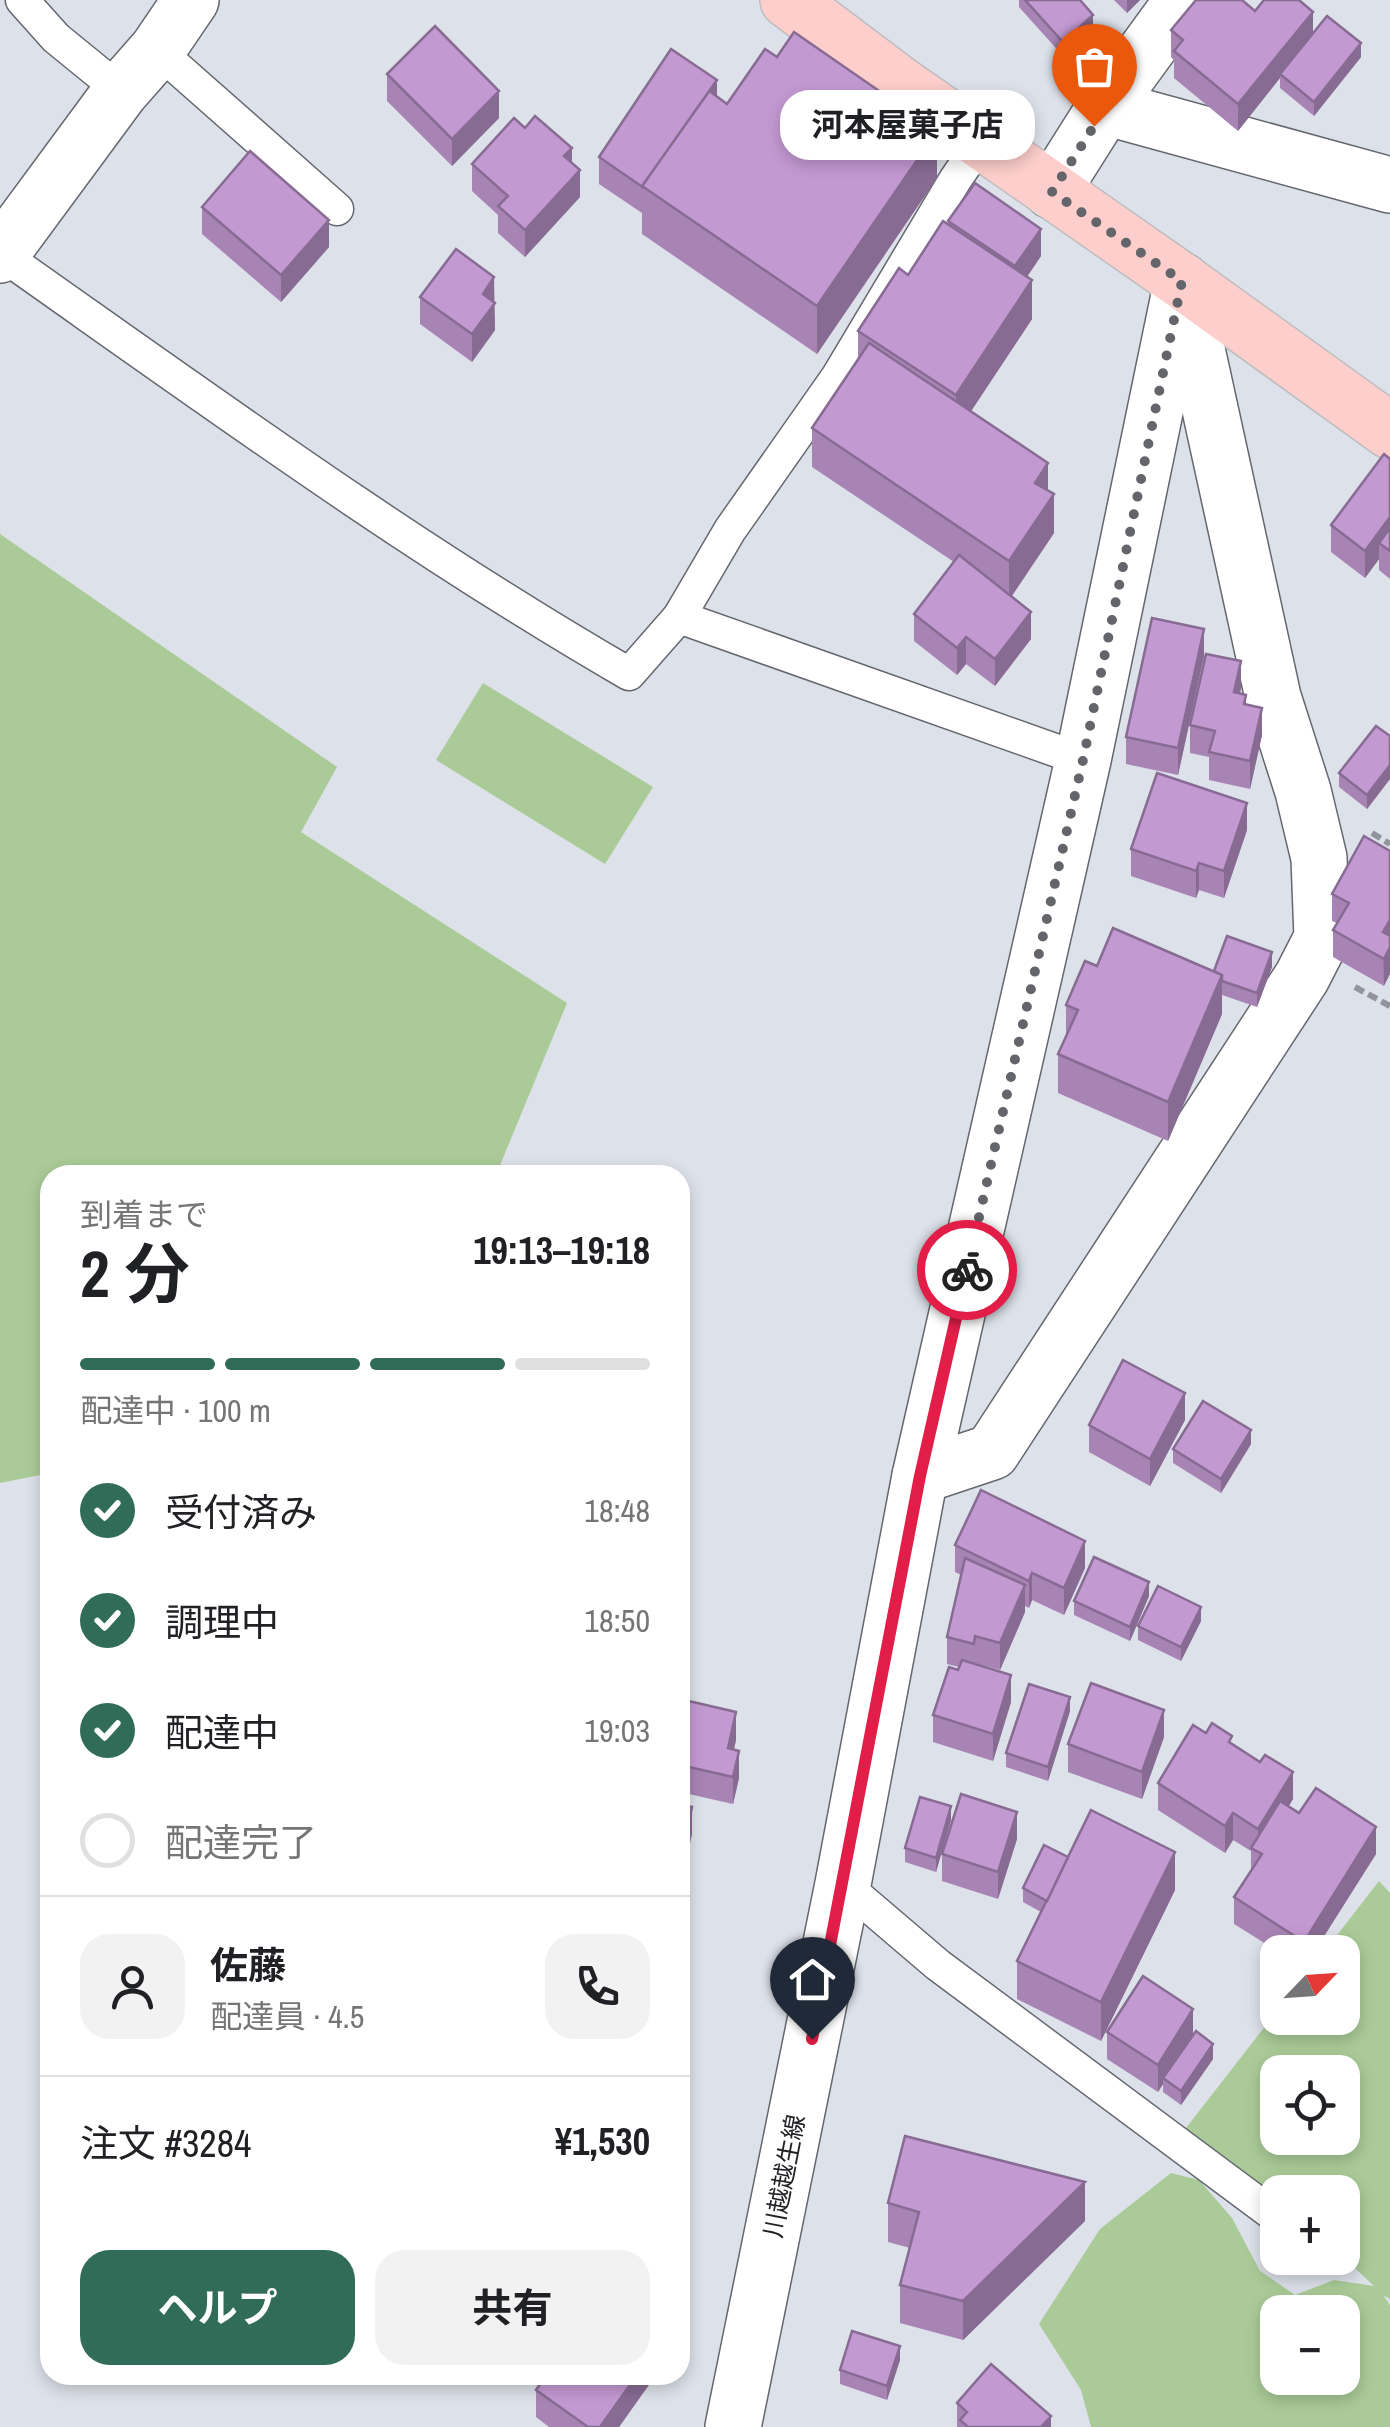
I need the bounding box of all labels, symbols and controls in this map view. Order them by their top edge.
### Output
pin [1052,24,1137,127]
icon: bag [1067,39,1122,94]
callout: 河本屋菓子店 [779,91,1034,161]
text: 河本屋菓子店 [811,103,1004,146]
text: 到着まで [80,1193,208,1236]
courier [917,1220,1017,1320]
text: 19:13–19:18 [473,1225,650,1276]
text: 2 分 [80,1230,189,1317]
icon: bike [940,1243,995,1298]
text: 配達中 · 100 m [80,1389,271,1432]
icon: check [80,1483,135,1538]
text: 受付済み [165,1487,317,1538]
text: 18:48 [584,1489,650,1532]
icon: check [80,1593,135,1648]
text: 調理中 [165,1597,279,1648]
text: 18:50 [584,1599,650,1642]
icon: check [80,1703,135,1758]
text: 配達中 [165,1707,279,1758]
text: 19:03 [584,1709,650,1752]
text: 配達完了 [165,1817,317,1868]
button: person [80,1934,185,2039]
button: phone [545,1934,650,2039]
north arrow [1260,1935,1360,2035]
map controls [1260,1935,1360,2395]
pin [770,1937,855,2040]
text: 佐藤 [210,1940,286,1991]
icon: home [785,1952,840,2007]
text: 配達員 · 4.5 [210,1995,364,2038]
button: locate [1260,2055,1360,2155]
street label: 川越越生線 [755,2111,813,2241]
text: ¥1,530 [555,2116,650,2167]
text: 注文 #3284 [80,2118,251,2169]
button: + [1260,2175,1360,2275]
button: ヘルプ [80,2250,355,2365]
button: 共有 [375,2250,650,2365]
button: − [1260,2295,1360,2395]

